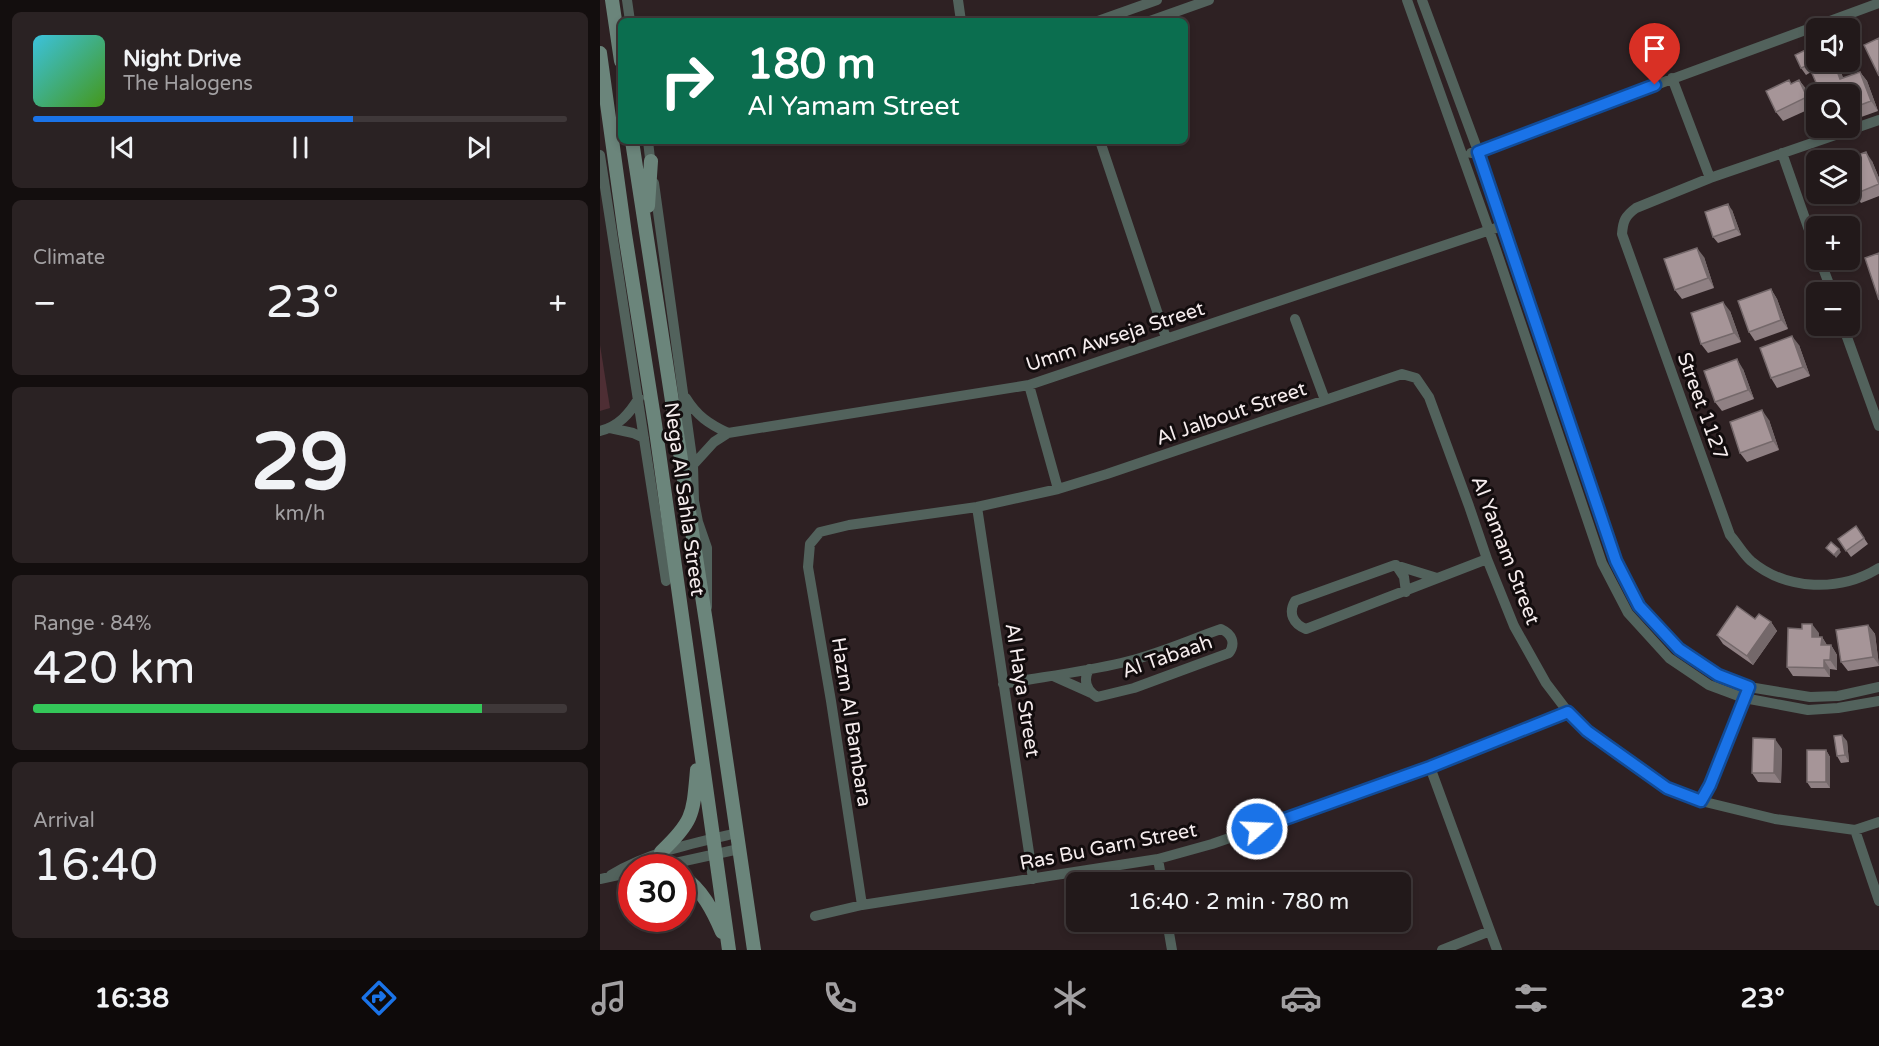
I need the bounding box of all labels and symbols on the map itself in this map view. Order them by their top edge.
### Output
pin [1629,23,1680,85]
street label: Umm Awseja Street [1023,297,1208,377]
street label: Street 1127 [1672,349,1733,463]
street label: Al Jalbout Street [1153,377,1310,451]
street label: Nega Al Sahla Street [659,401,710,598]
street label: Al Yamam Street [1466,472,1545,629]
street label: Al Haya Street [1000,621,1045,759]
street label: Al Tabaah [1119,630,1216,684]
street label: Hazm Al Bambara [826,636,876,809]
position arrow [1225,797,1289,861]
street label: Ras Bu Garn Street [1018,818,1199,876]
speed limit sign: 30 [618,854,696,932]

